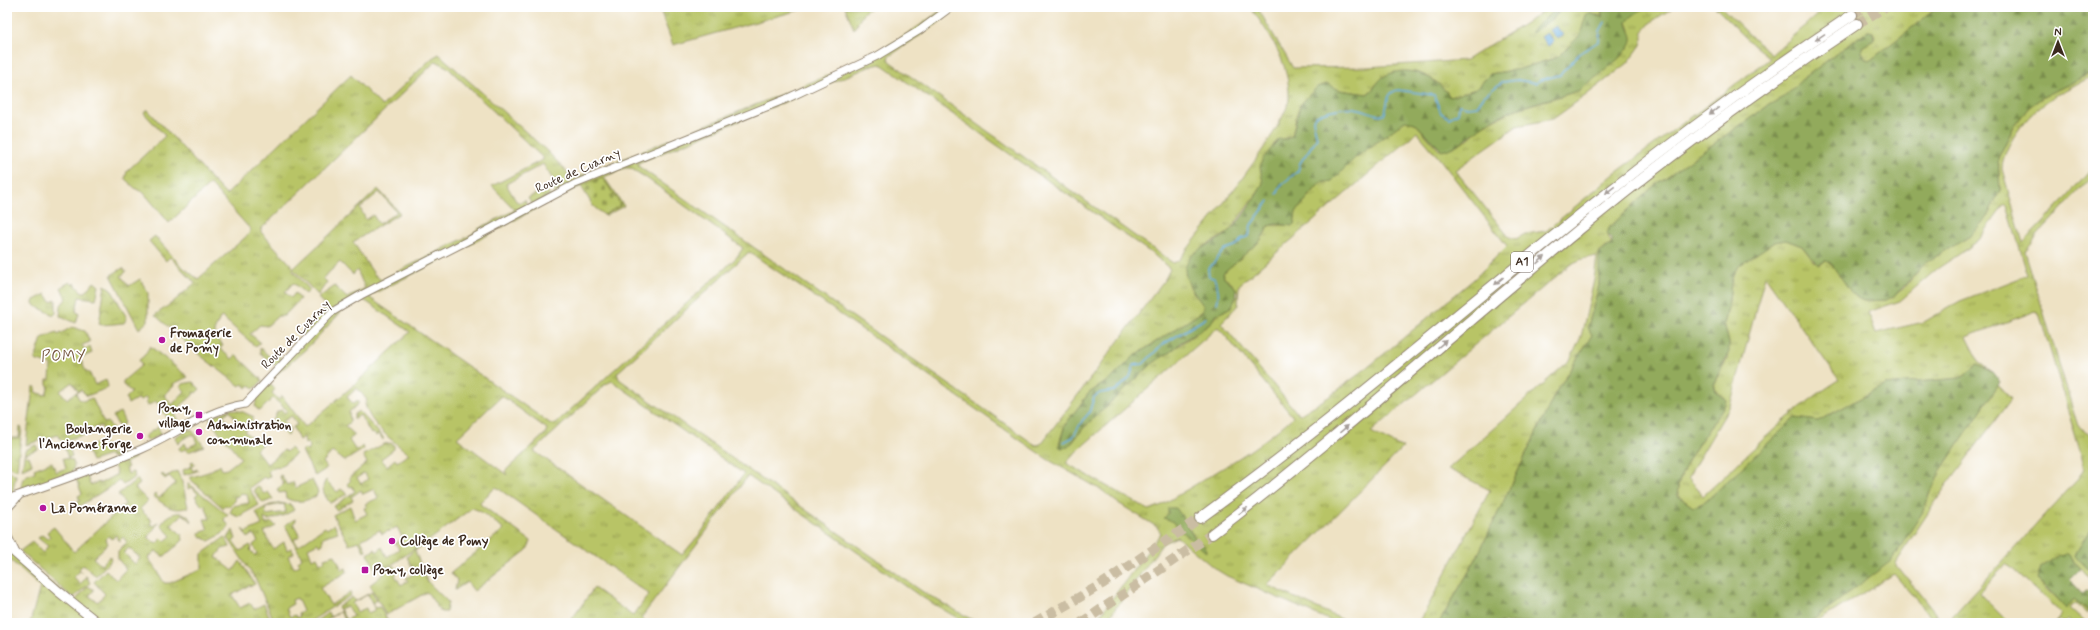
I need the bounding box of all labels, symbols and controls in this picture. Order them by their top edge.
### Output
north arrow [2038,22,2078,62]
text: N [2054,26,2062,40]
one-way arrow [1814,33,1826,40]
one-way arrow [1708,107,1719,116]
street label: Route de Cuarny [533,145,623,197]
one-way arrow [1605,186,1616,195]
road number: A1 [1511,252,1533,272]
one-way arrow [1536,256,1547,265]
one-way arrow [1493,277,1504,286]
street label: Route de Cuarny [258,297,334,373]
place label: Fromagerie de Pomy [170,325,232,357]
marker: Fromagerie de Pomy [157,335,167,345]
one-way arrow [1437,340,1448,349]
district label: POMY [41,347,87,367]
place label: Pomy, village [158,400,191,433]
marker: Pomy, village [194,410,204,420]
place label: Administration communale [207,417,292,449]
place label: Boulangerie l'Ancienne Forge [39,421,132,454]
one-way arrow [1338,424,1349,433]
marker: Administration communale [194,427,204,437]
marker: Boulangerie l'Ancienne Forge [135,431,145,441]
place label: La Poméranne [51,500,137,517]
marker: La Poméranne [38,503,48,513]
one-way arrow [1237,506,1248,515]
place label: Collège de Pomy [400,533,489,551]
marker: Collège de Pomy [387,536,397,546]
place label: Pomy, collège [373,562,444,580]
marker: Pomy, collège [360,565,370,575]

